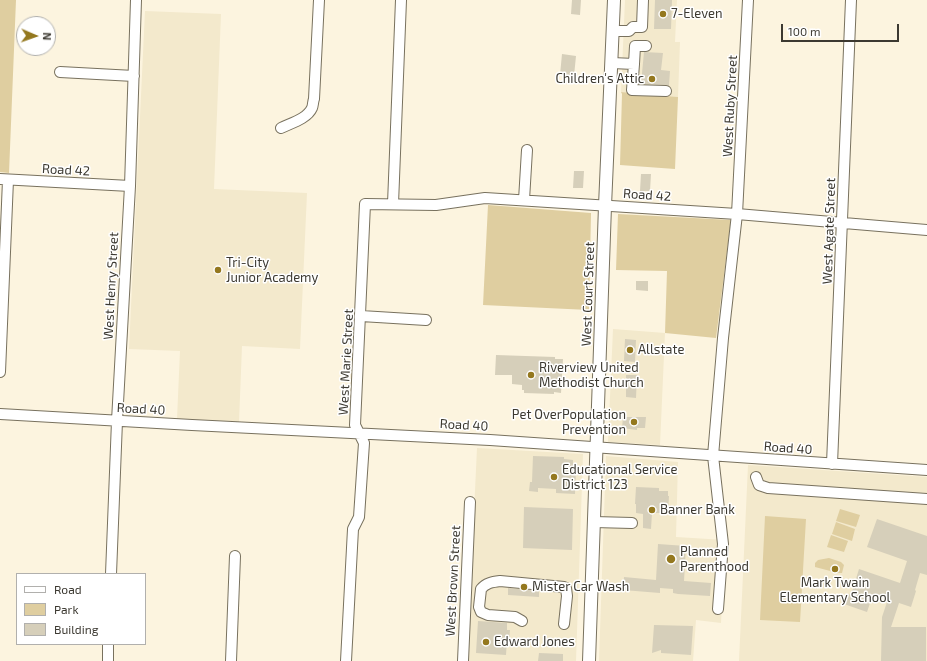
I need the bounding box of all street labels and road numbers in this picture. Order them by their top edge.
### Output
street label: West Ruby Street [720,55,740,157]
street label: Road 42 [42,161,90,179]
street label: West Agate Street [819,177,839,285]
street label: Road 42 [622,186,672,204]
street label: West Henry Street [100,232,122,340]
street label: West Court Street [578,241,598,347]
street label: West Marie Street [335,308,357,416]
street label: Road 40 [116,400,166,418]
street label: Road 40 [439,416,489,434]
street label: Road 40 [763,439,813,457]
street label: West Brown Street [442,525,464,637]

